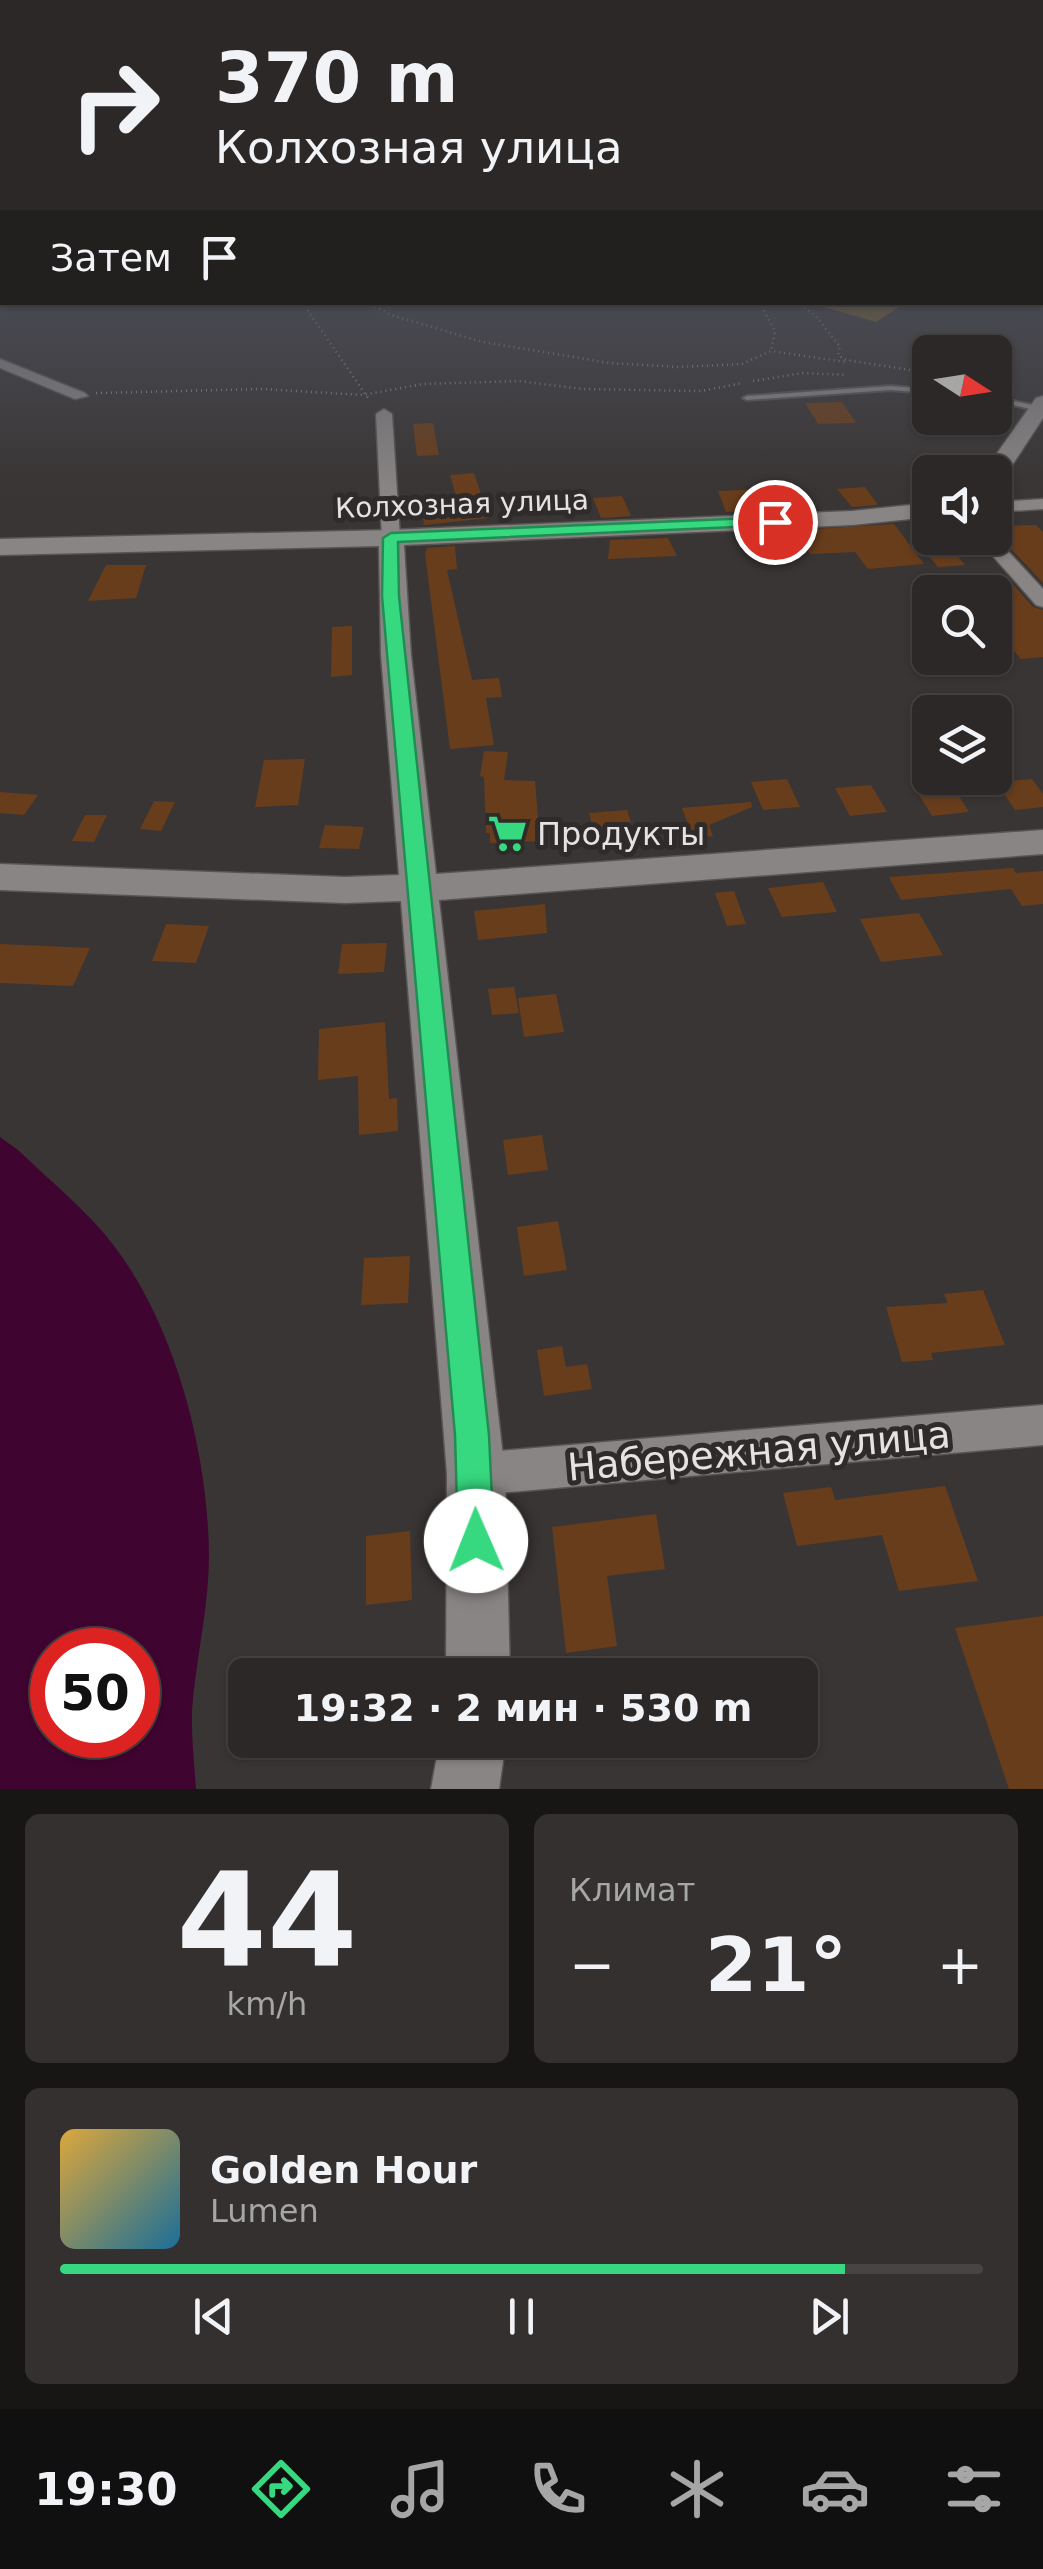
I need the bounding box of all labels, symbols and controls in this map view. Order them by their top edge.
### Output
text: 370 m [215,37,458,119]
icon: right [50,40,180,170]
text: Колхозная улица [215,121,623,174]
icon: arrive [192,230,247,285]
text: Затем [50,236,172,280]
north arrow [912,335,1012,435]
map controls [912,335,1012,795]
button: sound [912,455,1012,555]
pin [733,480,818,565]
street label: Колхозная улица [335,483,589,525]
icon: arrive [748,495,803,550]
button: search [912,575,1012,675]
button: layers [912,695,1012,795]
supermarket icon: Продукты [486,813,528,855]
place label: Продукты [537,815,705,853]
street label: Набережная улица [566,1412,952,1490]
position arrow [424,1489,528,1593]
speed limit sign: 50 [30,1628,160,1758]
text: 19:32 · 2 мин · 530 m [294,1686,752,1730]
text: 44 [177,1844,357,1996]
text: Климат [569,1871,695,1909]
text: 21° [705,1921,847,2009]
text: − [569,1933,615,1997]
text: + [937,1933,983,1997]
text: km/h [227,1985,307,2023]
text: Golden Hour [210,2148,477,2192]
text: Lumen [210,2192,319,2230]
icon: previous [186,2289,241,2344]
icon: pause [494,2289,549,2344]
icon: next [802,2289,857,2344]
icon: directions [246,2454,316,2524]
icon: music [385,2454,455,2524]
icon: phone [523,2454,593,2524]
icon: climate [662,2454,732,2524]
icon: car [800,2454,870,2524]
icon: filters [939,2454,1009,2524]
text: 19:30 [34,2463,178,2516]

